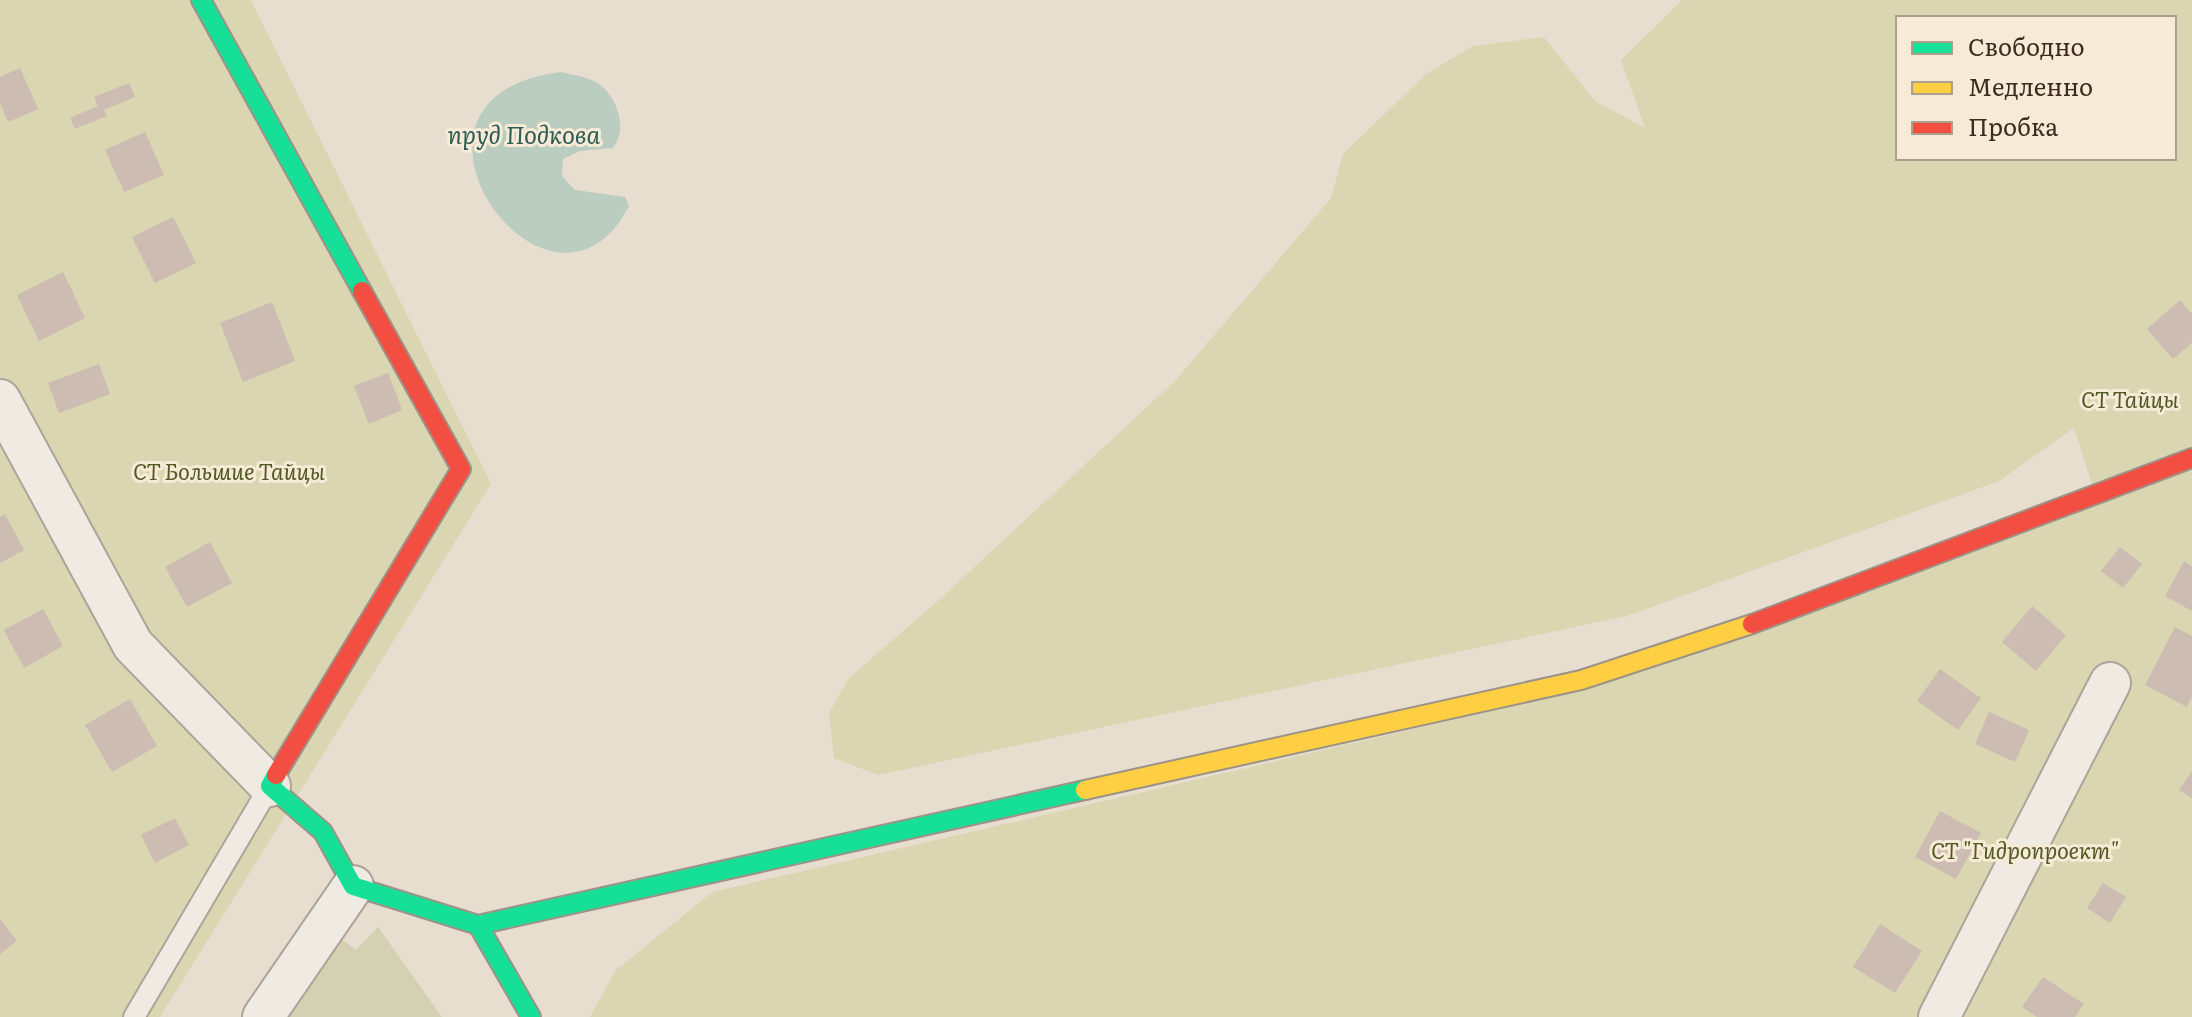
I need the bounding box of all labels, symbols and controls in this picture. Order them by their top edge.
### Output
legend [1896,16,2176,160]
text: Свободно [1968,28,2085,63]
text: Медленно [1968,68,2093,103]
text: Пробка [1968,108,2058,143]
water label: пруд Подкова [448,116,600,151]
park label: СТ Тайцы [2081,382,2179,415]
park label: СТ Большие Тайцы [133,454,325,487]
park label: СТ "Гидропроект" [1931,833,2119,866]

